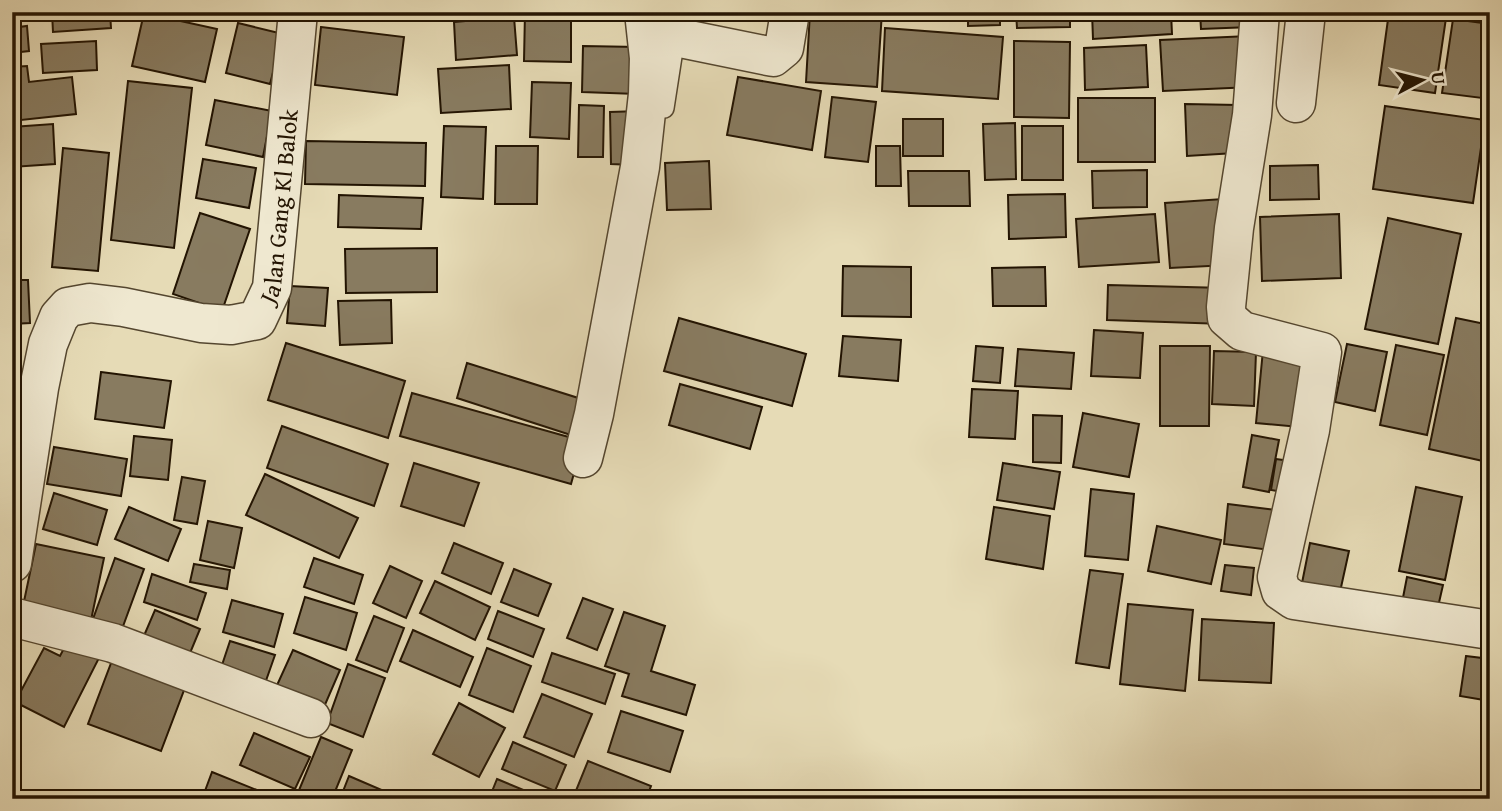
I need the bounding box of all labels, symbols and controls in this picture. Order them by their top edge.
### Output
north arrow [1386,46,1456,116]
text: U [1424,70,1454,86]
street label: Jalan Gang Kl Balok [249,107,306,312]

